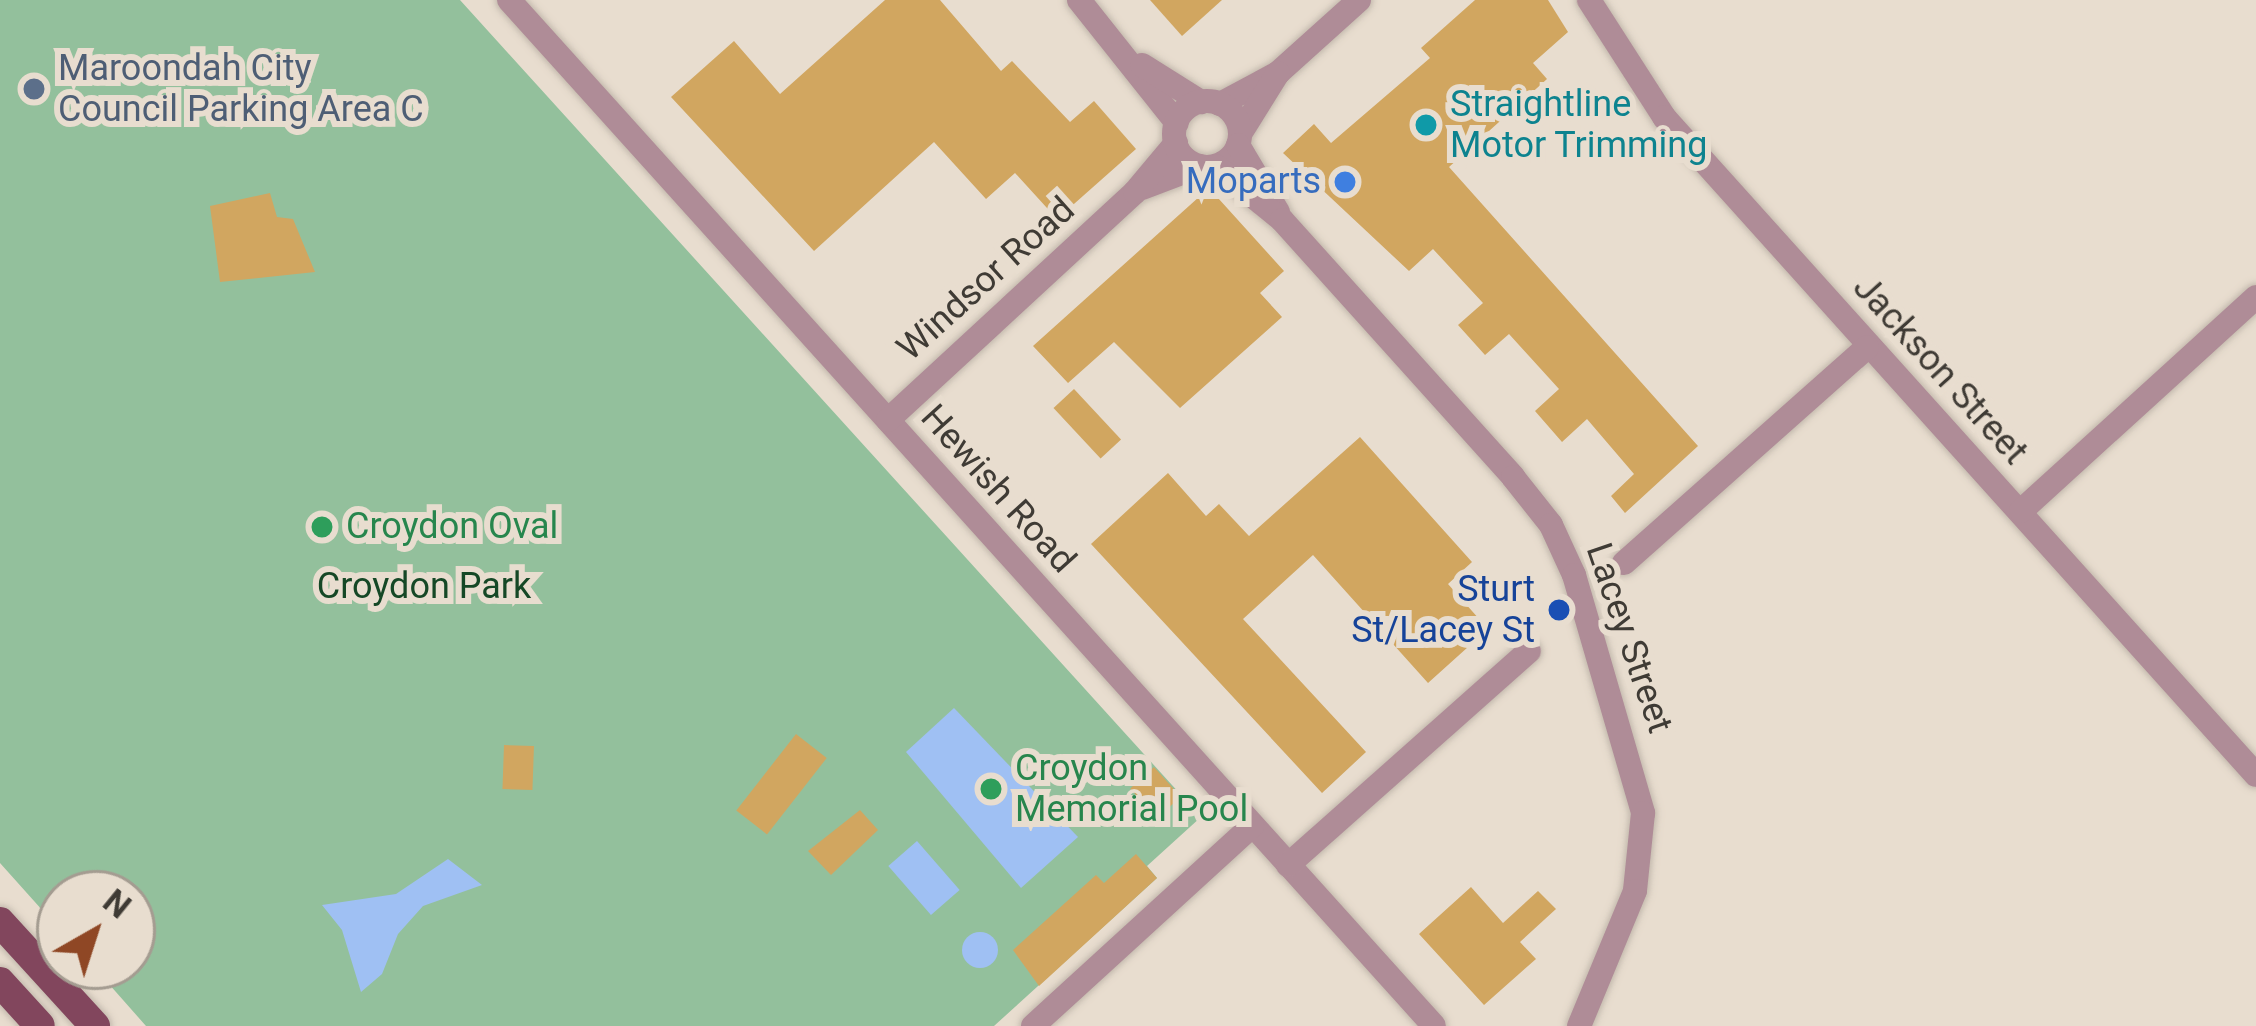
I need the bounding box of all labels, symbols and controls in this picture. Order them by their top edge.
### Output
place label: Maroondah City Council Parking Area C [58,46,424,131]
marker: Maroondah City Council Parking Area C [21,76,47,102]
place label: Straightline Motor Trimming [1450,82,1708,167]
marker: Straightline Motor Trimming [1413,112,1439,138]
place label: Moparts [1186,160,1321,204]
marker: Moparts [1332,169,1358,195]
street label: Windsor Road [888,188,1084,370]
street label: Jackson Street [1844,267,2036,473]
street label: Hewish Road [912,396,1084,582]
place label: Croydon Oval [346,505,558,549]
marker: Croydon Oval [309,514,335,540]
street label: Lacey Street [1576,538,1682,738]
park label: Croydon Park [317,565,531,609]
place label: Sturt St/Lacey St [1351,567,1535,652]
marker: Sturt St/Lacey St [1546,597,1572,623]
place label: Croydon Memorial Pool [1015,746,1248,831]
marker: Croydon Memorial Pool [978,776,1004,802]
north arrow [36,870,156,990]
text: N [96,881,138,926]

